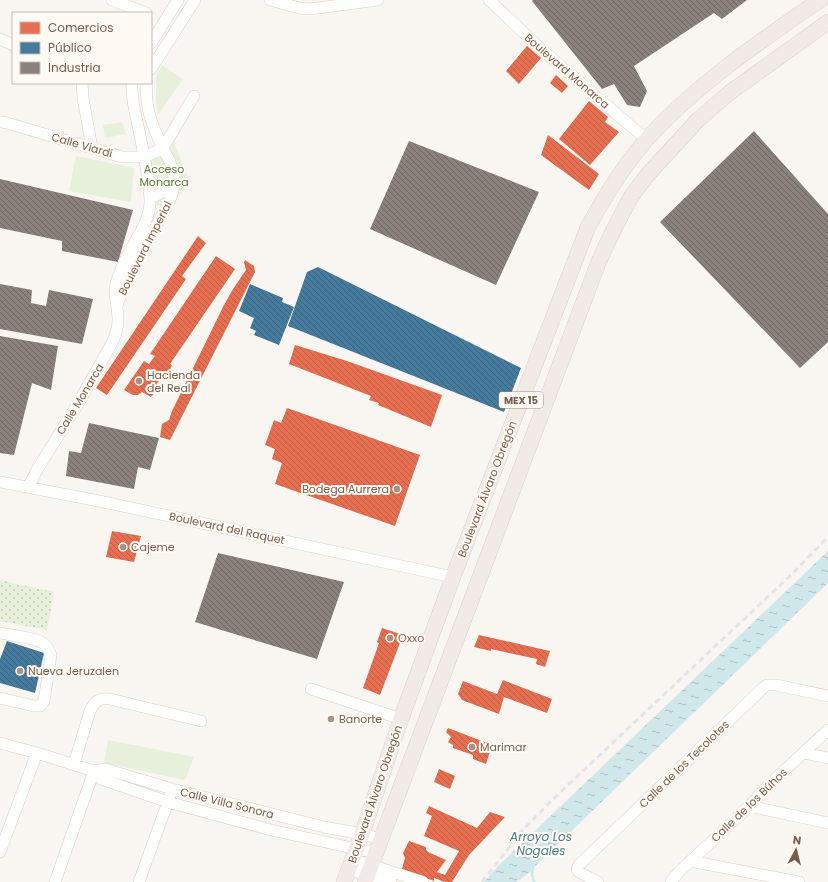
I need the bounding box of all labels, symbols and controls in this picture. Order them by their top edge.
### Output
legend [12,12,152,84]
text: Comercios [48,19,113,36]
street label: Boulevard Monarca [521,30,613,112]
text: Público [48,39,92,56]
text: Industria [48,59,101,76]
street label: Calle Viardi [50,129,115,161]
park label: Acceso Monarca [139,161,189,190]
street label: Boulevard Imperial [114,198,176,298]
street label: Calle Monarca [52,360,108,438]
place label: Hacienda del Real [147,367,200,396]
marker: Hacienda del Real [134,376,144,386]
road number: MEX 15 [499,392,543,408]
street label: Boulevard Álvaro Obregón [454,419,520,559]
place label: Bodega Aurrera [302,481,389,497]
marker: Bodega Aurrera [392,484,402,494]
street label: Boulevard del Raquet [168,508,286,548]
place label: Cajeme [131,539,175,555]
marker: Cajeme [118,542,128,552]
place label: Oxxo [398,630,424,646]
marker: Oxxo [385,633,395,643]
place label: Nueva Jeruzalen [28,663,119,679]
marker: Nueva Jeruzalen [15,666,25,676]
place label: Banorte [339,711,382,727]
marker: Banorte [326,714,336,724]
street label: Calle de los Tecolotes [635,717,733,811]
street label: Boulevard Álvaro Obregón [344,723,406,865]
place label: Marimar [480,739,527,755]
marker: Marimar [467,742,477,752]
street label: Calle de los Búhos [707,764,791,846]
street label: Calle Villa Sonora [178,784,276,822]
water label: Arroyo Los Nogales [509,828,572,859]
north arrow [776,830,816,870]
text: N [792,832,802,849]

